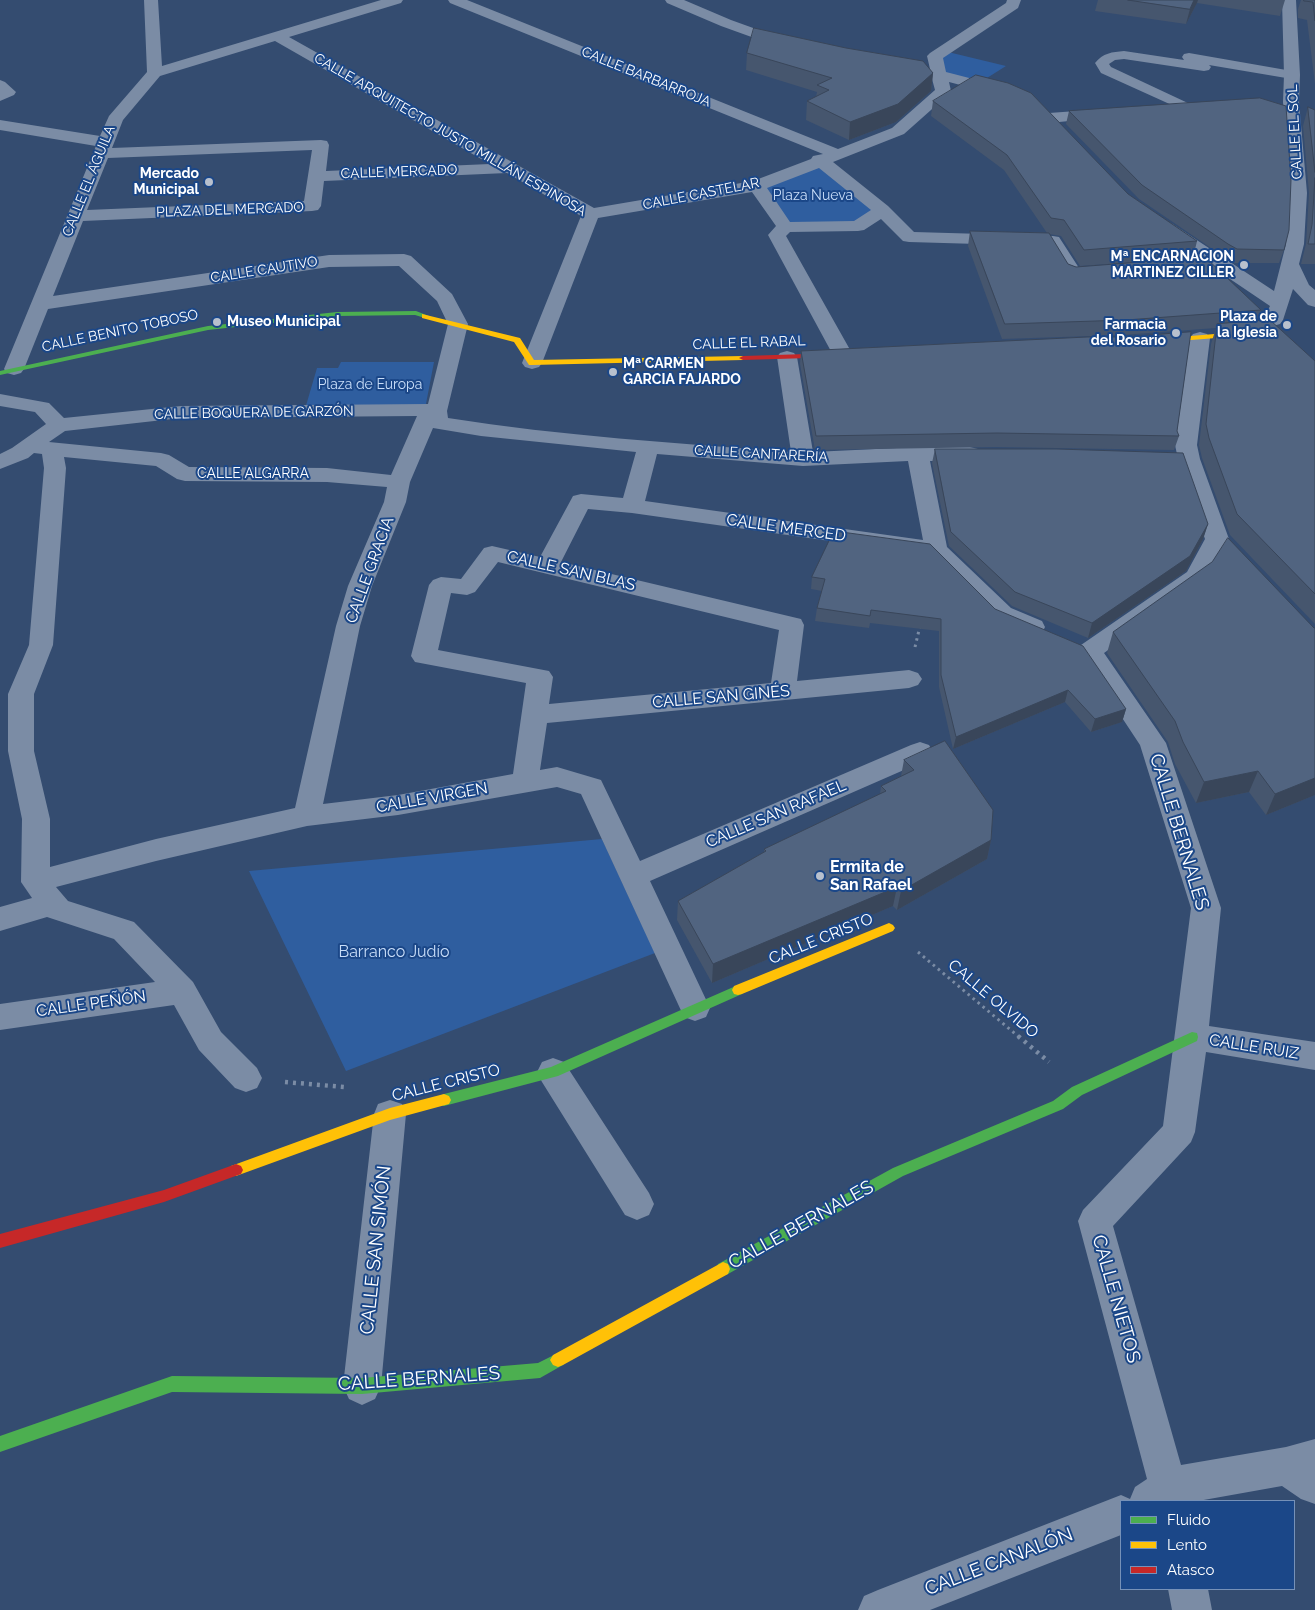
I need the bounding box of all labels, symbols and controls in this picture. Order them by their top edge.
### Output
street label: CALLE BARBARROJA [579,43,713,111]
street label: CALLE ARQUITECTO JUSTO MILLÁN ESPINOSA [311,50,589,220]
street label: CALLE EL SOL [1284,84,1306,180]
street label: CALLE EL ÁGUILA [59,123,119,239]
street label: CALLE MERCADO [340,162,458,182]
place label: Mercado Municipal [133,166,199,198]
street label: CALLE CASTELAR [641,174,761,214]
marker: Mercado Municipal [203,176,215,188]
park label: Plaza Nueva [773,188,853,204]
street label: PLAZA DEL MERCADO [156,199,304,221]
place label: Mª ENCARNACION MARTINEZ CILLER [1110,249,1234,282]
street label: CALLE CAUTIVO [209,253,319,287]
marker: Mª ENCARNACION MARTINEZ CILLER [1238,259,1250,271]
street label: CALLE BENITO TOBOSO [40,306,200,356]
place label: Plaza de la Iglesia [1217,309,1277,342]
place label: Museo Municipal [227,314,341,330]
marker: Museo Municipal [211,316,223,328]
place label: Farmacia del Rosario [1091,317,1166,350]
marker: Plaza de la Iglesia [1281,319,1293,331]
marker: Farmacia del Rosario [1170,327,1182,339]
street label: CALLE EL RABAL [692,333,806,353]
place label: Mª CARMEN GARCIA FAJARDO [623,356,741,388]
marker: Mª CARMEN GARCIA FAJARDO [607,366,619,378]
park label: Plaza de Europa [318,377,422,393]
street label: CALLE BOQUERA DE GARZÓN [154,403,354,423]
street label: CALLE CANTARERÍA [694,442,828,466]
street label: CALLE ALGARRA [197,466,309,482]
street label: CALLE MERCED [725,510,847,546]
street label: CALLE GRACIA [342,514,398,626]
street label: CALLE SAN BLAS [505,547,637,595]
street label: CALLE SAN GINÉS [651,681,791,713]
street label: CALLE BERNALES [1144,751,1214,913]
street label: CALLE SAN RAFAEL [703,776,849,852]
street label: CALLE VIRGEN [375,779,489,817]
place label: Ermita de San Rafael [830,857,912,895]
marker: Ermita de San Rafael [814,870,826,882]
street label: CALLE CRISTO [766,909,876,969]
park label: Barranco Judío [338,942,450,962]
street label: CALLE OLVIDO [944,956,1042,1042]
street label: CALLE PEÑÓN [35,987,147,1021]
street label: CALLE RUIZ [1208,1030,1300,1064]
street label: CALLE CRISTO [390,1060,502,1106]
street label: CALLE SAN SIMÓN [356,1164,396,1336]
street label: CALLE BERNALES [724,1176,878,1274]
street label: CALLE NIETOS [1087,1232,1145,1366]
street label: CALLE BERNALES [337,1362,501,1396]
legend [1120,1500,1295,1590]
text: Fluido [1167,1511,1210,1529]
street label: CALLE CANALÓN [922,1523,1076,1601]
text: Lento [1167,1536,1207,1554]
text: Atasco [1167,1561,1214,1579]

